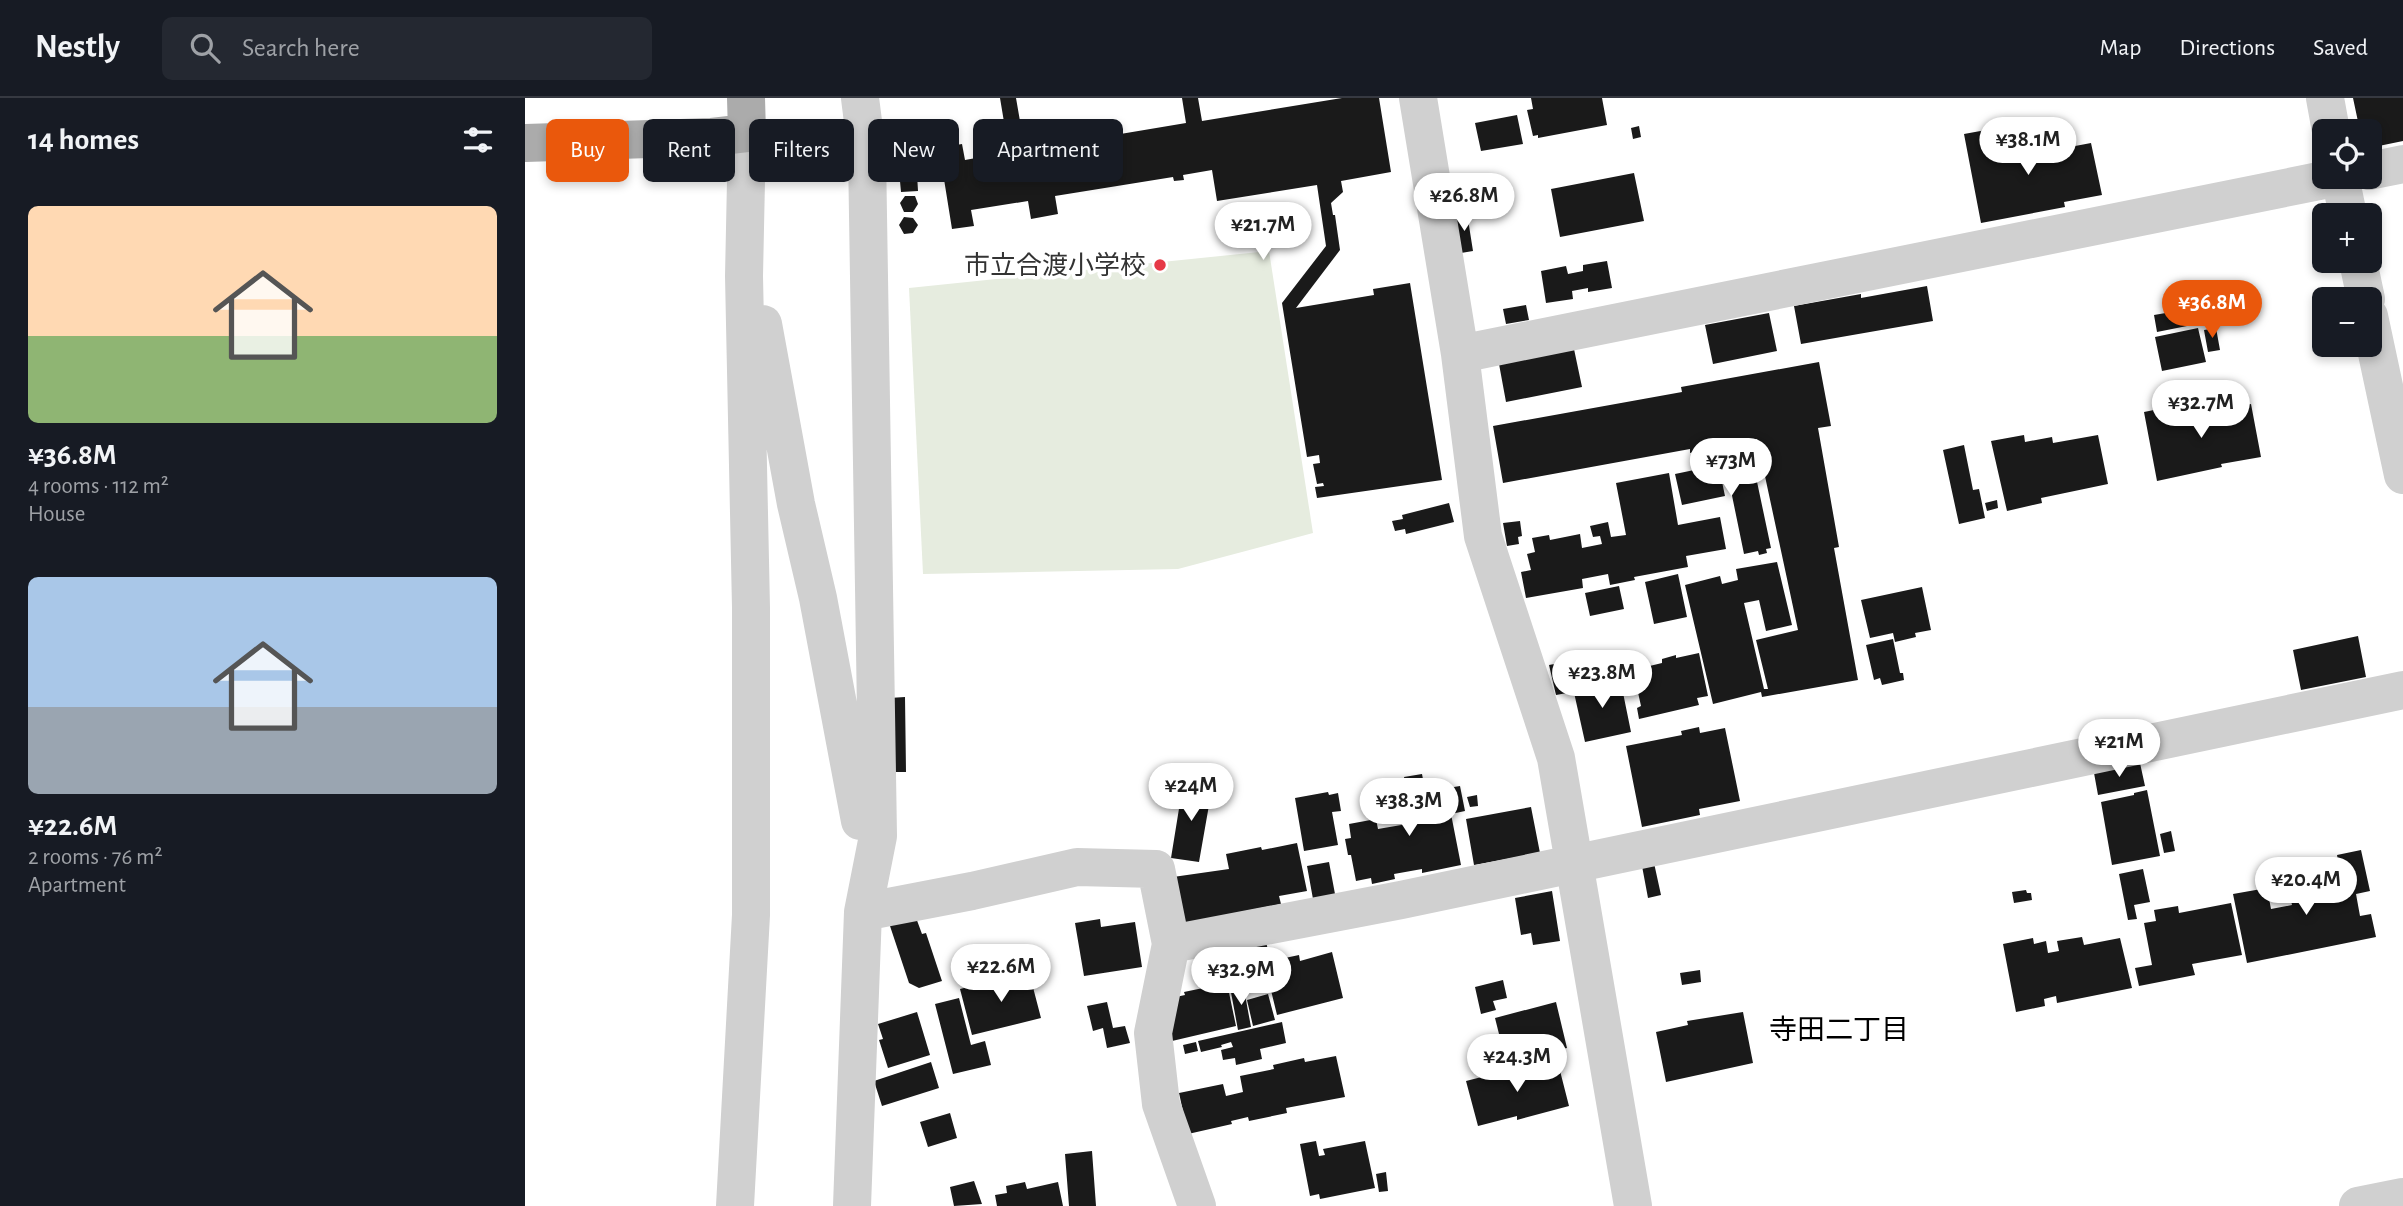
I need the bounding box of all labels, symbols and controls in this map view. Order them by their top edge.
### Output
search box [162,17,652,80]
icon: search [186,29,224,67]
text: Nestly [35,31,120,64]
text: Search here [242,35,360,61]
text: Map [2099,36,2141,60]
text: Directions [2179,36,2275,60]
text: Saved [2313,36,2368,60]
pin: ¥38.1M [1971,118,2085,177]
chip: Buy [546,119,629,182]
chip: Rent [643,119,735,182]
chip: Filters [749,119,854,182]
chip: New [868,119,959,182]
chip: Apartment [973,119,1123,182]
map controls [2312,119,2382,357]
button: locate [2312,119,2382,189]
icon: filters [459,121,497,159]
text: 14 homes [28,125,139,155]
text: ¥38.1M [1995,128,2061,151]
pin: ¥26.8M [1407,174,1521,233]
text: ¥26.8M [1430,184,1498,207]
pin: ¥21.7M [1206,202,1320,262]
button: + [2312,203,2382,273]
text: ¥21.7M [1231,213,1295,236]
place label: 市立合渡小学校 [964,251,1146,279]
icon: home [200,252,326,378]
marker: 市立合渡小学校 [1152,257,1168,273]
pin: ¥36.8M [2155,280,2269,340]
button: − [2312,287,2382,357]
text: ¥36.8M [2178,291,2246,314]
pin: ¥32.7M [2144,380,2258,440]
text: ¥32.7M [2168,391,2234,414]
pin: ¥73M [1690,438,1772,498]
text: ¥36.8M [28,440,117,470]
text: ¥73M [1706,449,1756,472]
text: 4 rooms · 112 m² [28,475,169,498]
text: House [28,503,85,526]
icon: home [200,623,326,749]
pin: ¥23.8M [1545,650,1659,710]
text: ¥23.8M [1568,661,1636,684]
pin: ¥21M [2078,720,2160,779]
text: ¥21M [2094,730,2144,753]
pin: ¥24M [1150,764,1232,823]
text: ¥24M [1165,774,1217,797]
pin: ¥38.3M [1352,778,1466,838]
text: ¥38.3M [1376,789,1442,812]
text: ¥22.6M [28,811,117,841]
text: 2 rooms · 76 m² [28,846,162,869]
pin: ¥20.4M [2249,858,2363,917]
text: ¥20.4M [2271,868,2341,891]
text: Apartment [28,874,126,897]
pin: ¥22.6M [944,944,1058,1004]
pin: ¥32.9M [1184,948,1298,1007]
text: ¥22.6M [967,955,1035,978]
text: ¥32.9M [1207,958,1275,981]
district label: 寺田二丁目 [1769,1015,1909,1045]
pin: ¥24.3M [1460,1034,1574,1094]
text: ¥24.3M [1483,1045,1551,1068]

